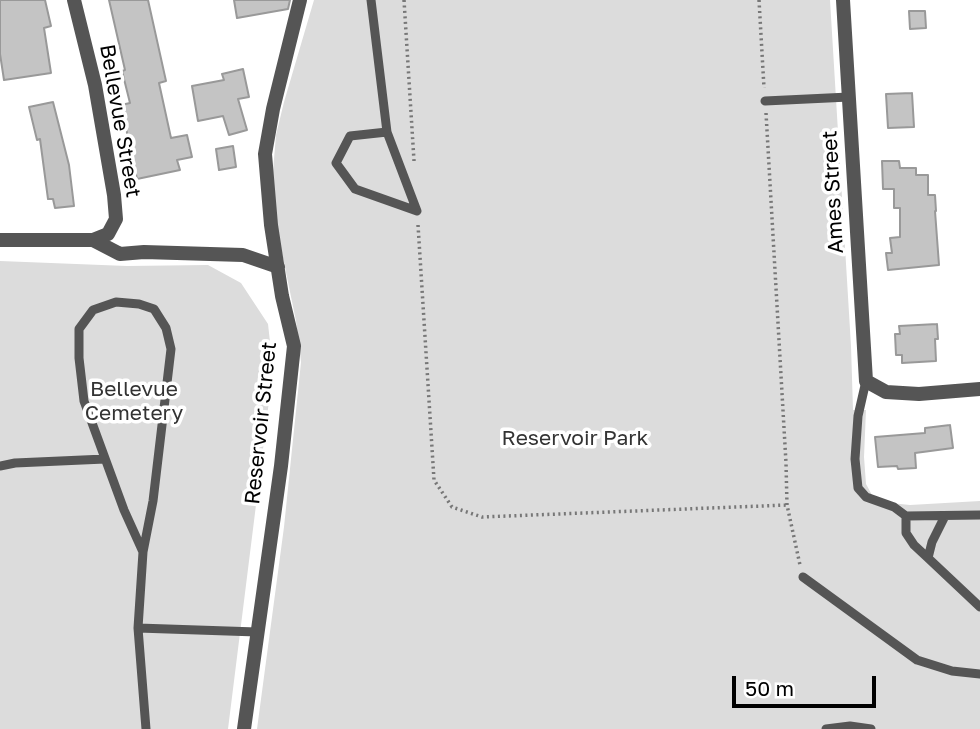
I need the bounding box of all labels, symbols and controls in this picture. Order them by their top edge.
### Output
street label: Bellevue Street [94,42,146,200]
street label: Ames Street [817,130,849,254]
street label: Reservoir Street [240,340,282,506]
park label: Bellevue Cemetery [85,376,183,426]
park label: Reservoir Park [502,425,648,451]
scale bar [735,662,878,706]
text: 50 m [745,675,794,701]

